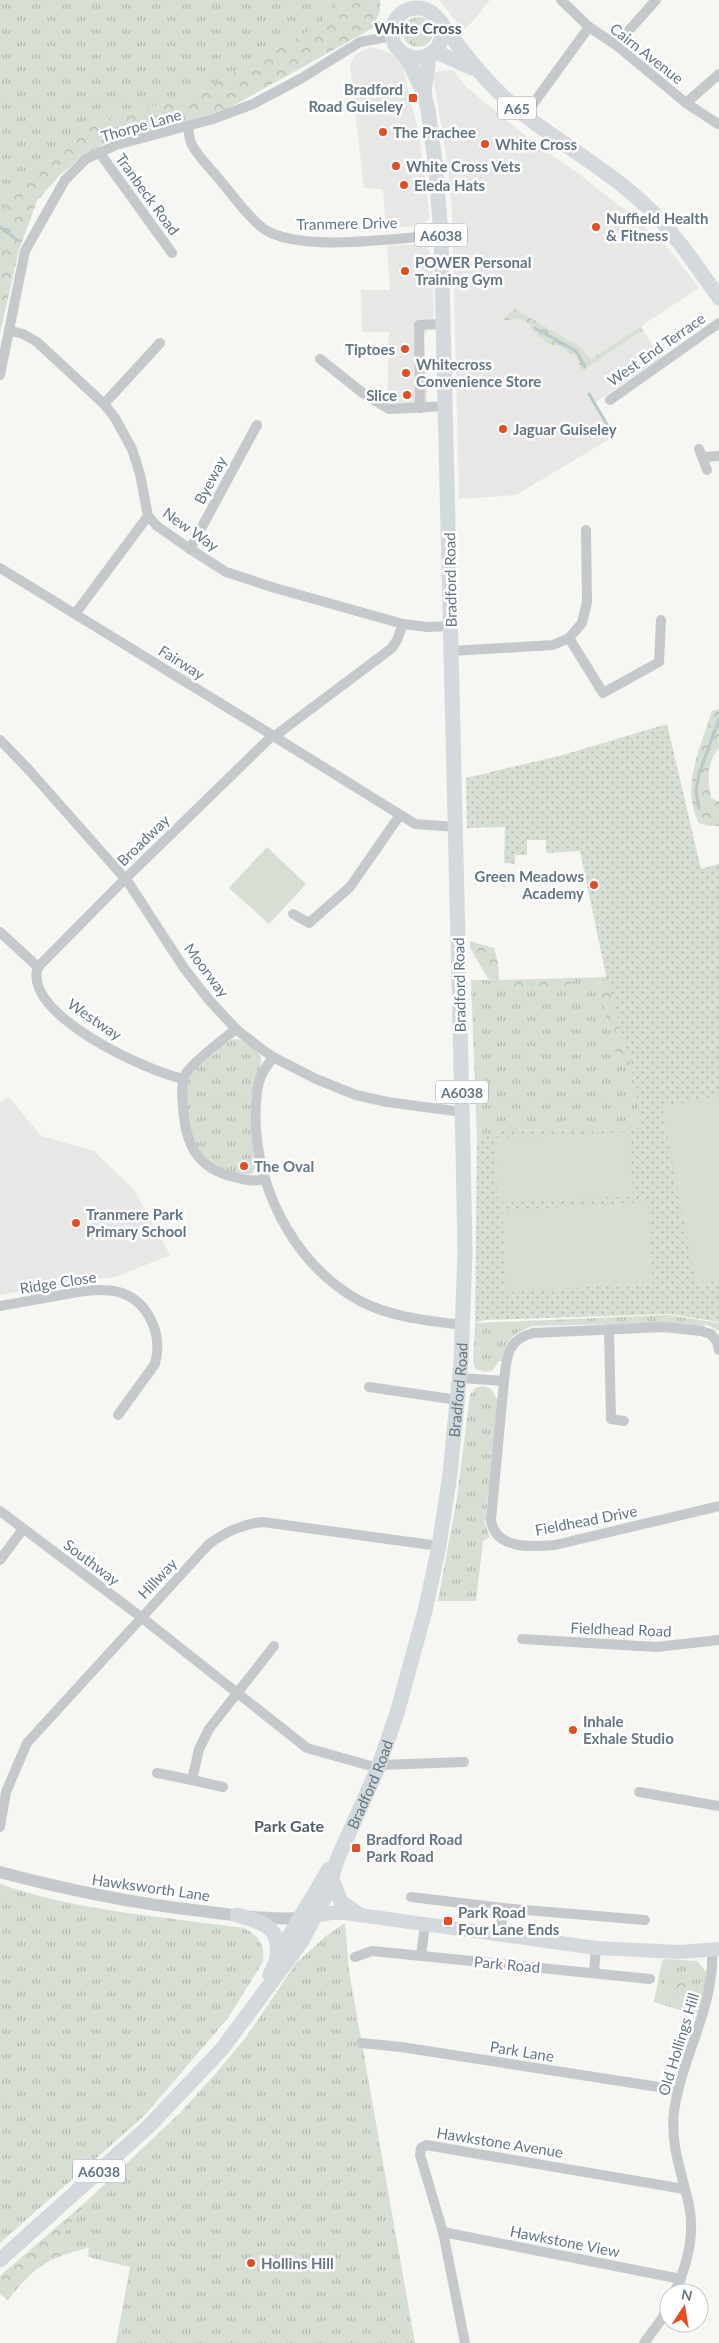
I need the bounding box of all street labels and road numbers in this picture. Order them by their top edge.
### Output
street label: Cairn Avenue [607,19,687,87]
road number: A65 [498,96,536,120]
street label: Thorpe Lane [99,105,183,145]
street label: Tranbeck Road [112,150,184,238]
street label: Tranmere Drive [296,213,398,233]
road number: A6038 [415,224,467,246]
street label: West End Terrace [604,309,708,389]
street label: Byeway [190,453,230,507]
street label: New Way [160,503,223,555]
street label: Bradford Road [440,532,460,628]
street label: Fairway [156,641,208,683]
street label: Broadway [113,811,173,869]
street label: Bradford Road [449,937,469,1033]
street label: Moorway [181,939,233,1001]
street label: Westway [65,994,126,1044]
road number: A6038 [436,1080,488,1104]
street label: Ridge Close [18,1267,98,1297]
street label: Bradford Road [445,1342,471,1438]
street label: Fieldhead Drive [533,1501,639,1539]
street label: Southway [60,1535,124,1589]
street label: Hillway [134,1554,180,1602]
street label: Fieldhead Road [570,1618,672,1640]
street label: Bradford Road [343,1737,396,1832]
street label: Hawksworth Lane [91,1870,211,1904]
street label: Park Road [473,1952,541,1976]
street label: Old Hollings Hill [654,1990,702,2098]
street label: Park Lane [489,2037,555,2065]
street label: Hawkstone Avenue [436,2123,565,2161]
road number: A6038 [73,2160,125,2182]
street label: Hawkstone View [509,2222,622,2260]

